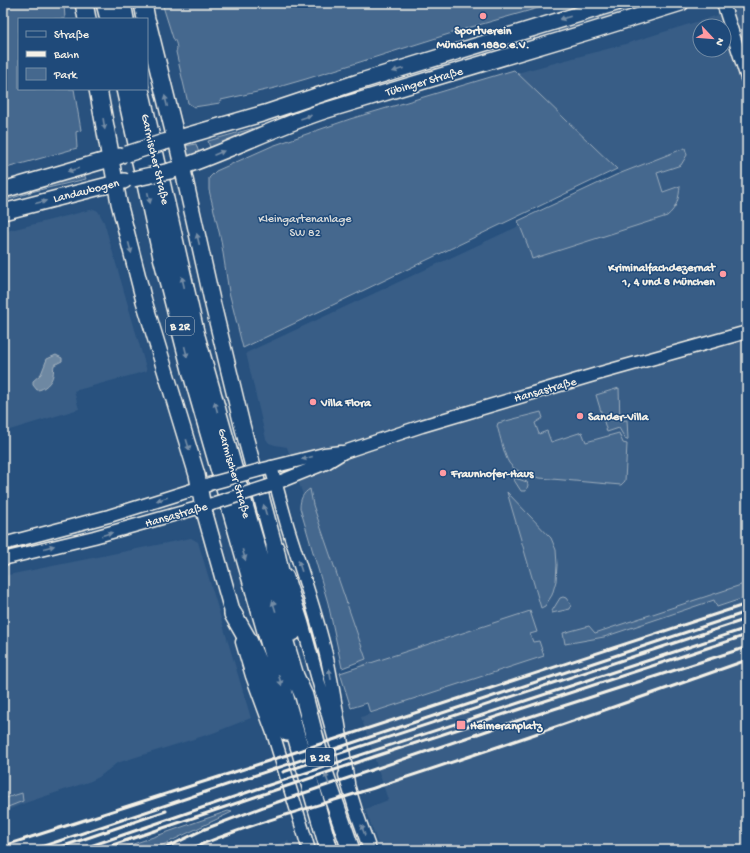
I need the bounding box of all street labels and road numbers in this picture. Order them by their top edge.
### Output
street label: Tübinger Straße [383,65,466,101]
street label: Garmischer Straße [137,113,171,207]
street label: Landaubogen [52,177,121,207]
road number: B 2R [166,317,194,335]
street label: Hansastraße [513,375,579,406]
street label: Garmischer Straße [214,427,253,521]
street label: Hansastraße [144,500,210,531]
road number: B 2R [306,748,334,766]

